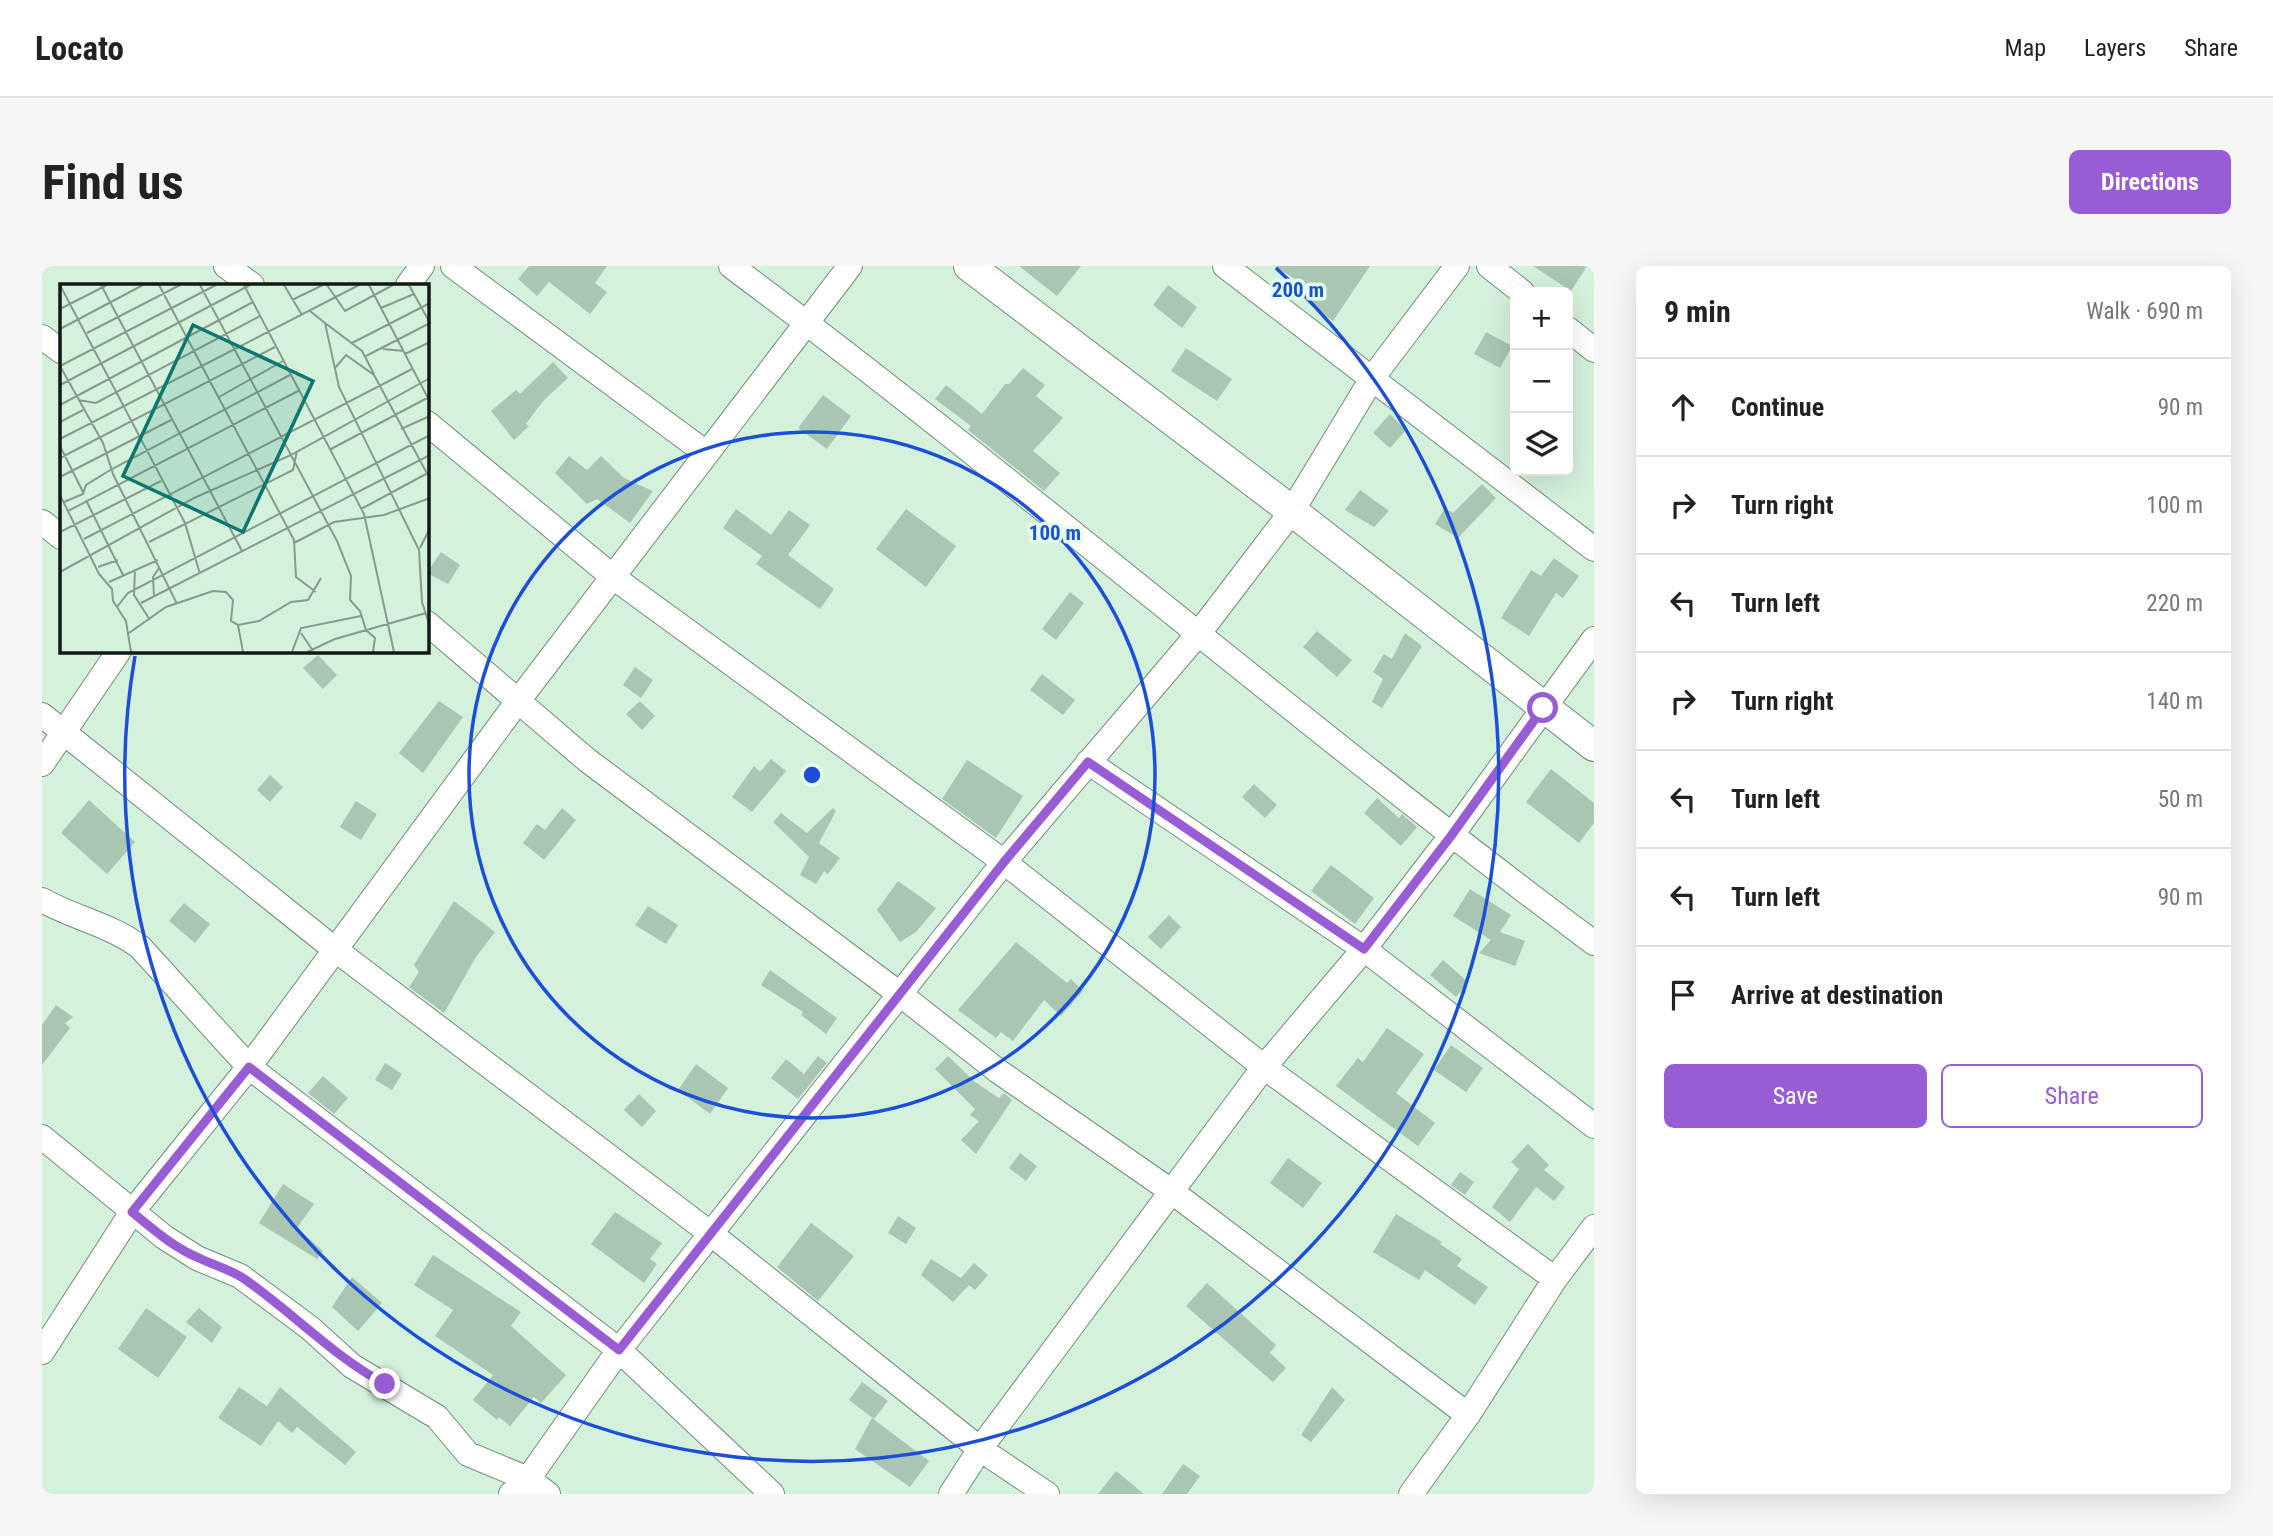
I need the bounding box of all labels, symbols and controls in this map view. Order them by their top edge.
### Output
text: Locato [35,29,124,68]
text: Map [2005,34,2046,62]
text: Layers [2084,34,2146,62]
text: Share [2184,34,2238,62]
button: Directions [2069,150,2231,214]
text: Find us [42,154,184,211]
text: 200 m [1272,278,1324,302]
inset map [60,284,429,653]
map controls [1510,287,1573,476]
button: + [1510,287,1573,350]
text: 9 min [1664,294,1731,329]
text: Walk · 690 m [2086,298,2203,325]
button: − [1510,350,1573,413]
icon: ahead [1664,388,1702,426]
text: Continue [1731,392,1824,422]
text: 90 m [2158,394,2203,421]
button: layers [1510,413,1573,476]
icon: right [1664,486,1702,524]
text: Turn right [1731,490,1833,520]
text: 100 m [2146,492,2203,519]
text: 100 m [1029,521,1081,545]
icon: left [1664,584,1702,622]
text: Turn left [1731,588,1820,618]
text: 220 m [2146,590,2203,617]
icon: right [1664,682,1702,720]
text: Turn right [1731,686,1833,716]
text: 140 m [2146,688,2203,715]
route start [1527,692,1558,723]
centre of rings [800,763,824,787]
icon: left [1664,780,1702,818]
text: Turn left [1731,784,1820,814]
text: 50 m [2158,786,2203,813]
icon: left [1664,878,1702,916]
text: Turn left [1731,882,1820,912]
text: 90 m [2158,884,2203,911]
icon: arrive [1664,976,1702,1014]
text: Arrive at destination [1731,980,1943,1010]
button: Save [1664,1064,1927,1128]
button: Share [1941,1064,2203,1128]
route end [369,1368,400,1399]

